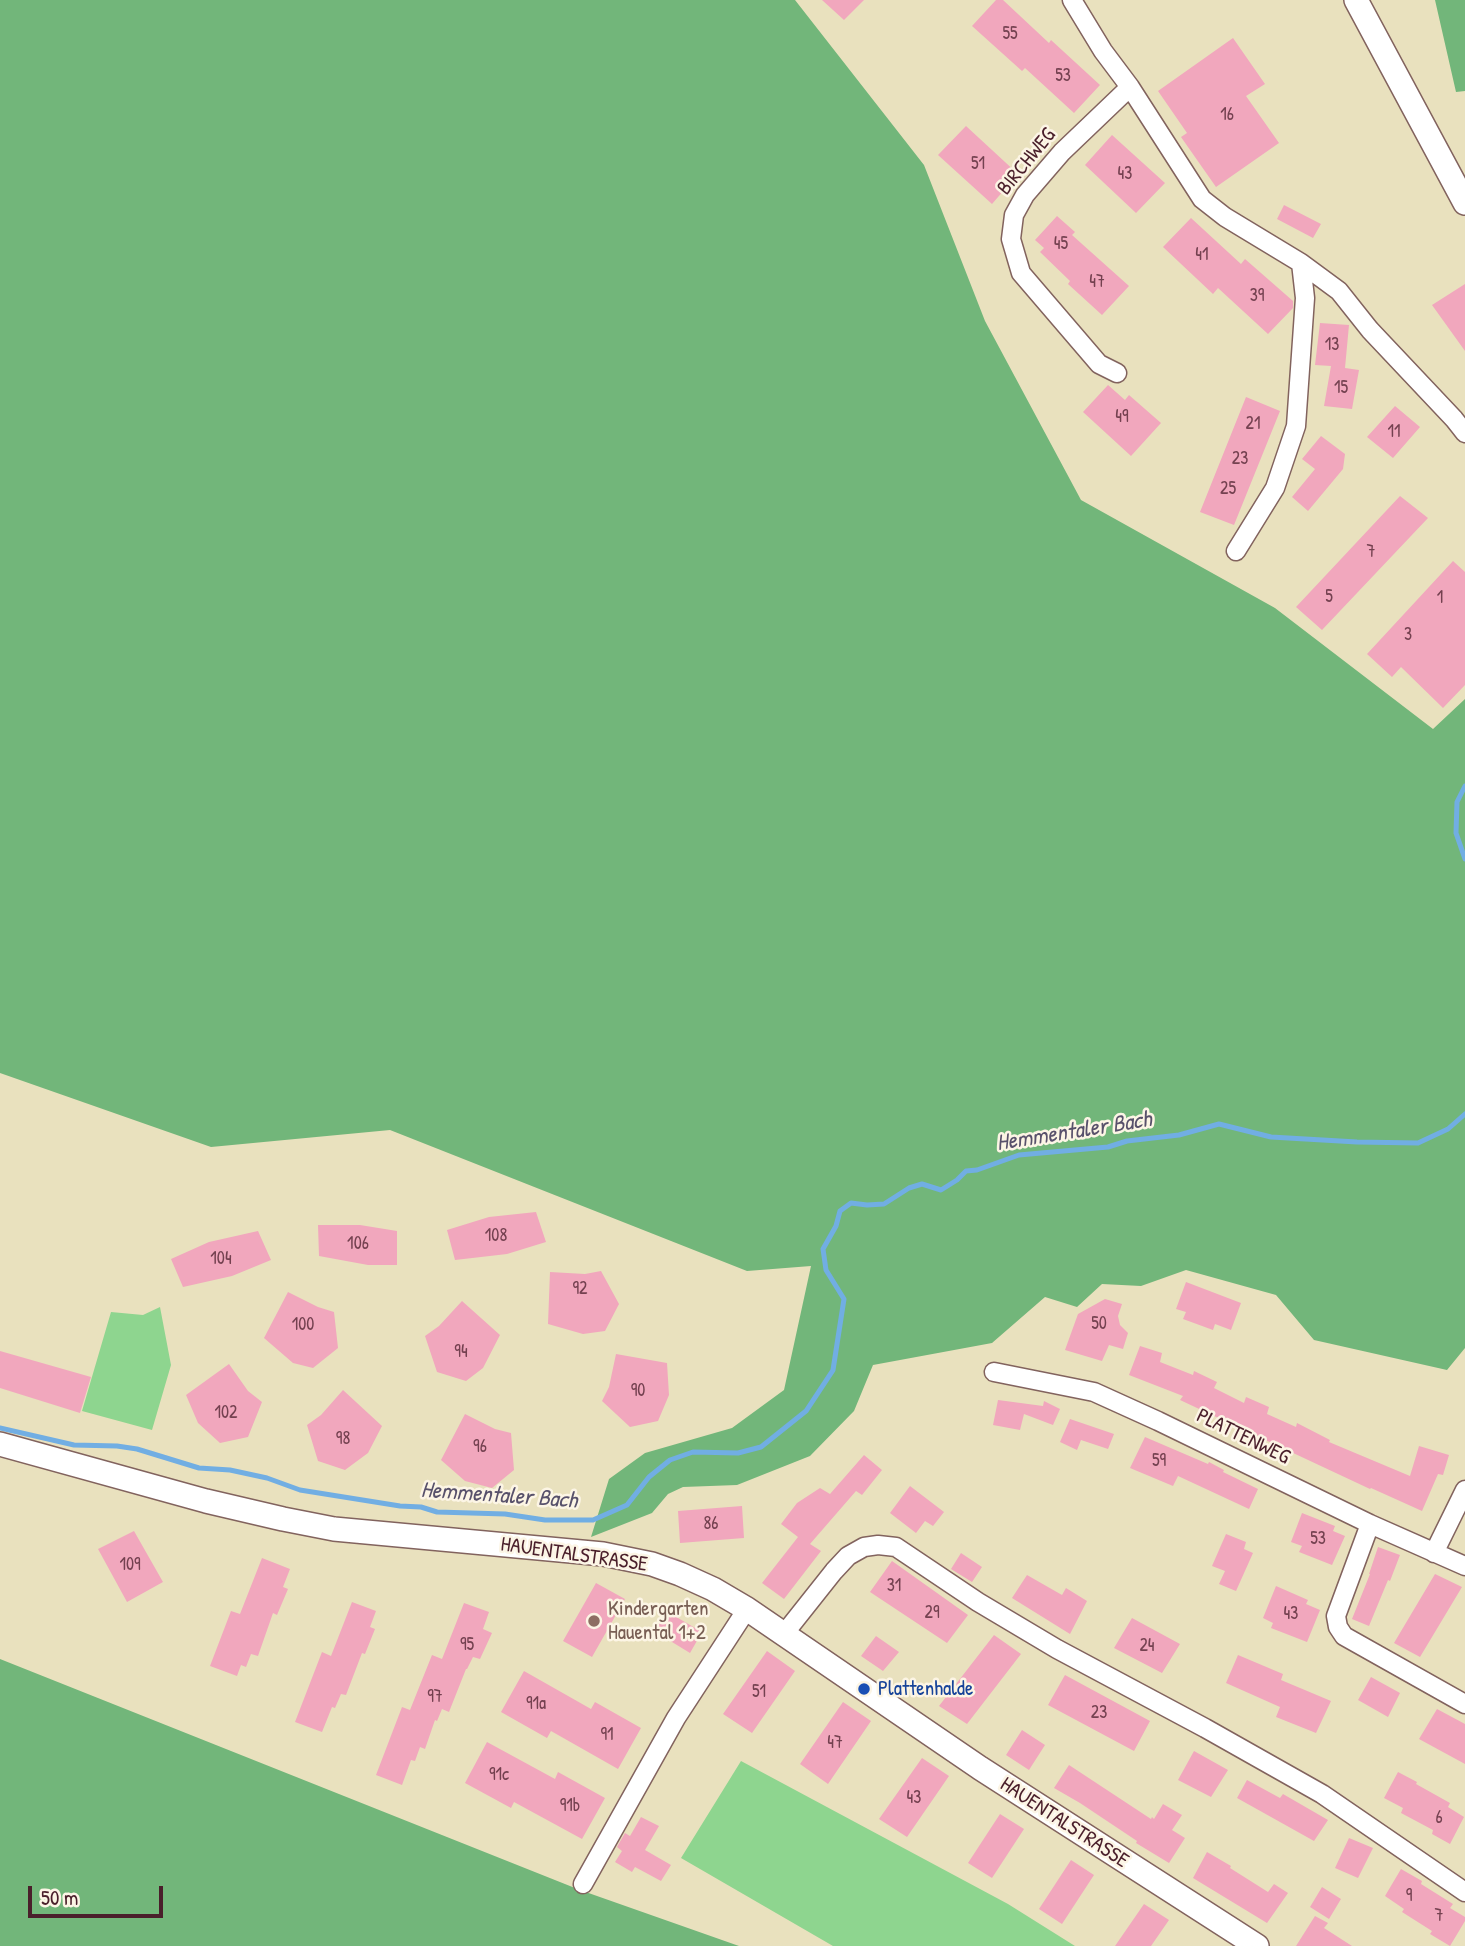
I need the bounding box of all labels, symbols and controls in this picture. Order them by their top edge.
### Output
house number: 55 [1002,23,1018,45]
house number: 53 [1055,65,1071,87]
house number: 16 [1220,104,1234,126]
street label: BIRCHWEG [992,123,1062,201]
house number: 51 [971,153,985,175]
house number: 43 [1118,163,1132,185]
house number: 45 [1054,233,1068,255]
house number: 41 [1195,244,1209,266]
house number: 47 [1089,271,1105,293]
house number: 39 [1250,285,1264,307]
house number: 13 [1325,334,1339,356]
house number: 15 [1334,377,1348,399]
house number: 49 [1115,406,1129,428]
house number: 21 [1246,413,1260,435]
house number: 11 [1387,421,1401,443]
house number: 23 [1232,448,1248,470]
house number: 25 [1220,478,1236,500]
house number: 7 [1367,541,1375,563]
house number: 5 [1325,586,1333,608]
house number: 1 [1437,587,1443,609]
house number: 3 [1404,624,1412,646]
water label: Hemmentaler Bach [995,1106,1153,1158]
house number: 108 [485,1225,507,1247]
house number: 106 [347,1233,369,1255]
house number: 104 [210,1248,232,1270]
house number: 92 [572,1278,588,1300]
house number: 50 [1091,1313,1107,1335]
house number: 100 [292,1314,314,1336]
house number: 94 [454,1341,468,1363]
house number: 90 [631,1380,645,1402]
house number: 102 [214,1402,238,1424]
street label: PLATTENWEG [1192,1404,1294,1470]
house number: 98 [336,1428,350,1450]
house number: 96 [473,1436,487,1458]
house number: 59 [1152,1450,1166,1472]
water label: Hemmentaler Bach [420,1477,578,1515]
house number: 86 [704,1513,718,1535]
house number: 53 [1310,1528,1326,1550]
street label: HAUENTALSTRASSE [499,1532,649,1578]
house number: 109 [119,1554,141,1576]
house number: 31 [887,1575,901,1597]
place label: Kindergarten Hauental 1+2 [608,1596,709,1646]
house number: 29 [924,1602,940,1624]
house number: 43 [1284,1603,1298,1625]
marker: Kindergarten Hauental 1+2 [586,1613,602,1629]
house number: 95 [460,1634,474,1656]
house number: 24 [1139,1635,1155,1657]
place label: Plattenhalde [878,1676,973,1702]
house number: 51 [752,1681,766,1703]
marker: Plattenhalde [856,1681,872,1697]
house number: 97 [427,1686,443,1708]
house number: 91a [526,1693,546,1715]
house number: 23 [1091,1702,1107,1724]
house number: 91 [600,1724,614,1746]
house number: 47 [827,1732,843,1754]
house number: 91c [489,1764,509,1786]
street label: HAUENTALSTRASSE [995,1772,1133,1874]
house number: 43 [907,1787,921,1809]
house number: 91b [560,1795,580,1817]
house number: 6 [1435,1807,1443,1829]
scale bar [32,1872,166,1916]
text: 50 m [41,1883,78,1912]
house number: 9 [1406,1885,1412,1907]
house number: 7 [1435,1905,1443,1927]

